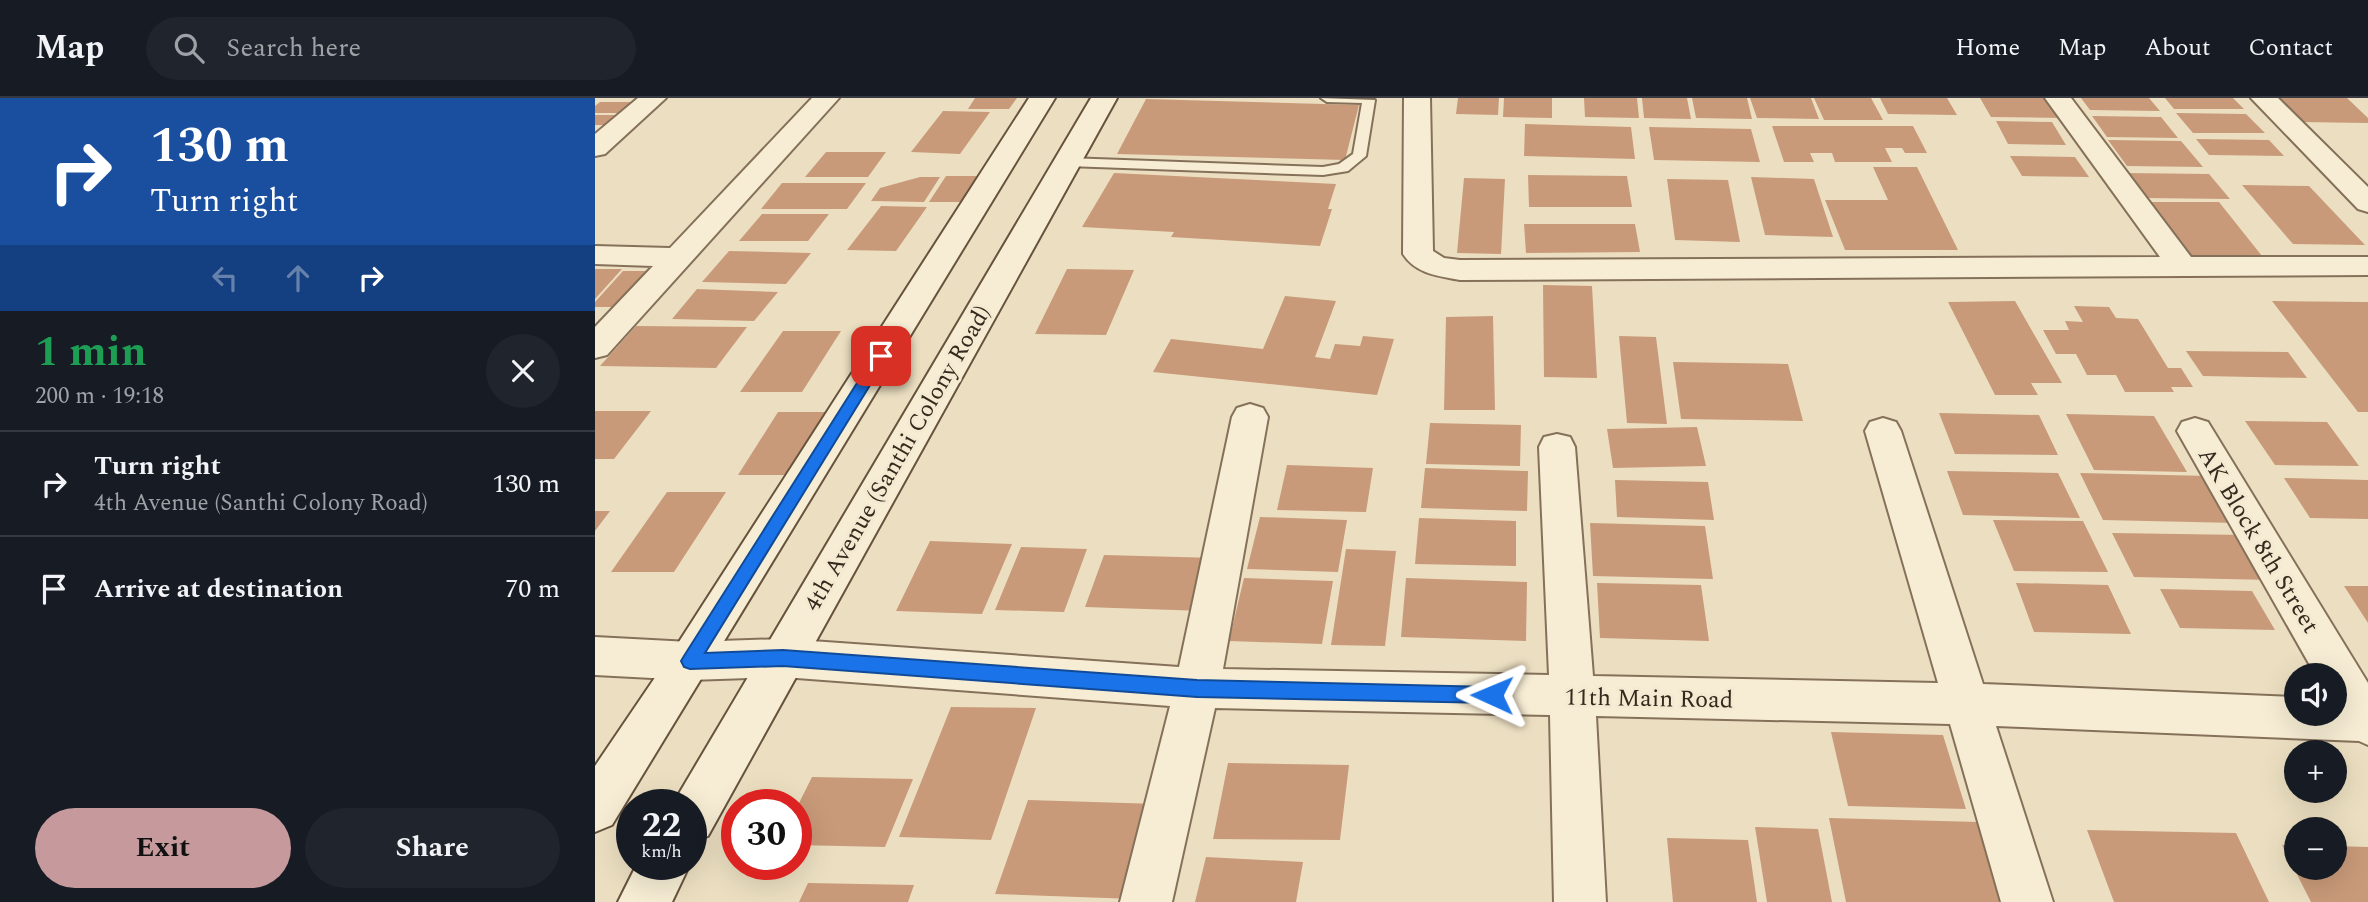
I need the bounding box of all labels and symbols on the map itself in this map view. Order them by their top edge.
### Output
street label: 4th Avenue (Santhi Colony Road) [795,299,1001,618]
pin [851,326,911,386]
street label: AK Block 8th Street [2188,441,2328,640]
position arrow [1455,658,1529,732]
street label: 11th Main Road [1564,680,1734,718]
speed limit sign: 30 [721,789,812,880]

